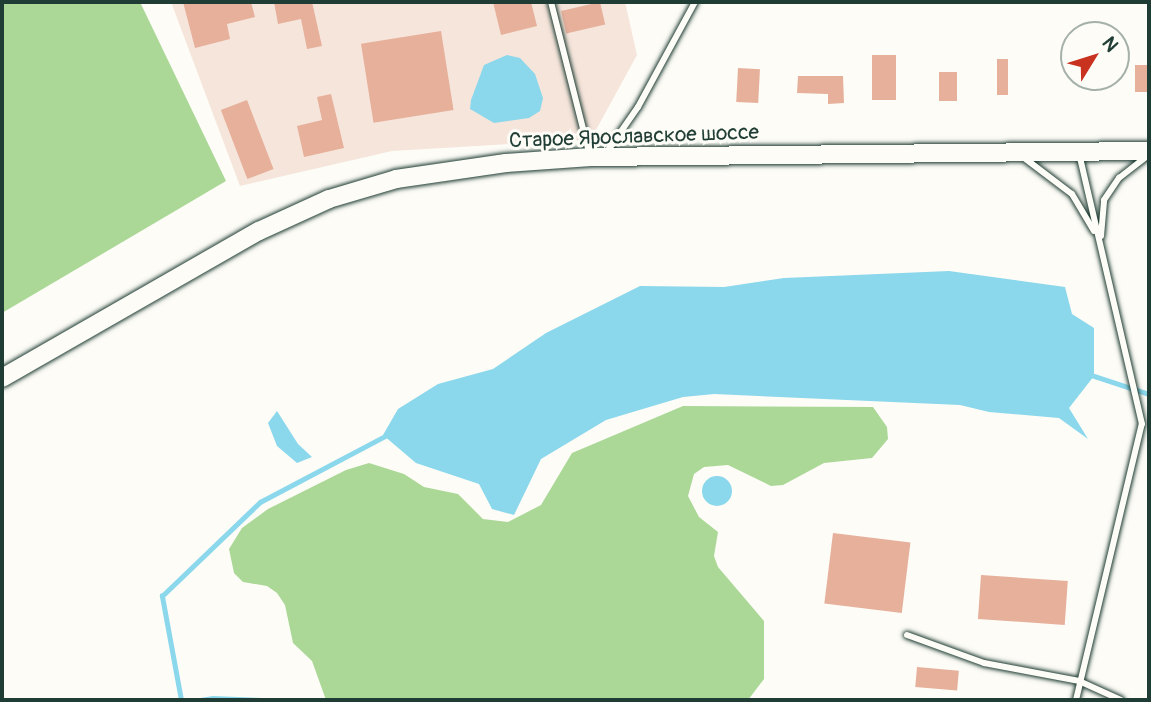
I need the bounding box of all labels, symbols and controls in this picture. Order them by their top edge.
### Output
north arrow [1060,21,1130,91]
text: N [1097,32,1123,57]
street label: Старое Ярославское шоссе [509,120,759,154]

